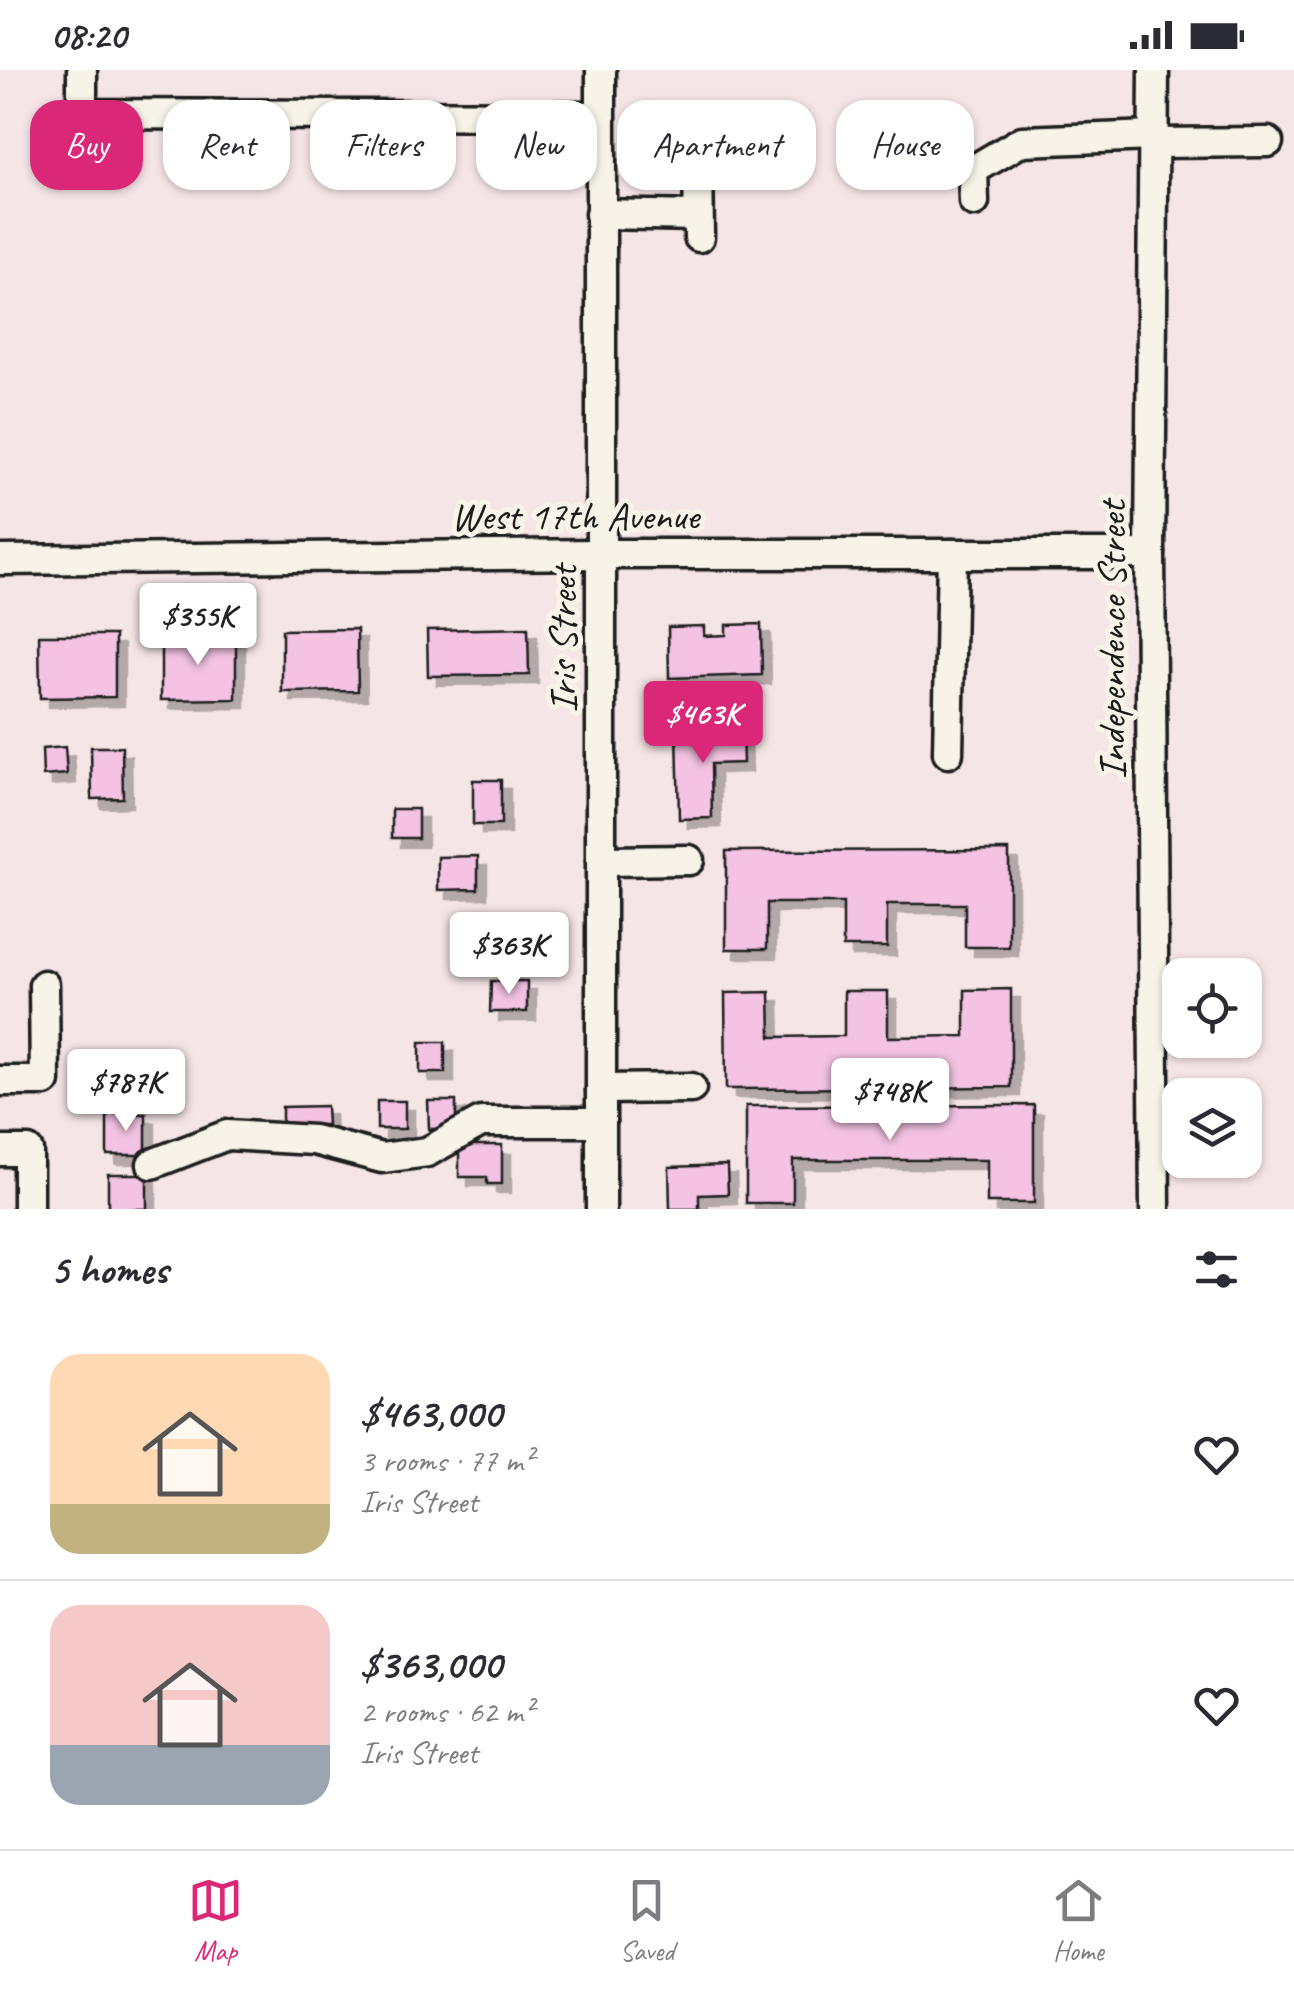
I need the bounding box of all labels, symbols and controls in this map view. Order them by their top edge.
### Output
text: 08:20 [50,12,126,59]
chip: Buy [30,100,143,190]
chip: Rent [163,100,290,190]
chip: Filters [310,100,456,190]
chip: New [476,100,597,190]
chip: Apartment [617,100,816,190]
chip: House [836,100,974,190]
street label: West 17th Avenue [451,491,702,541]
street label: Independence Street [1087,497,1137,779]
street label: Iris Street [538,562,588,713]
pin: $355K [128,583,268,668]
text: $355K [162,595,234,636]
pin: $463K [633,681,773,766]
text: $463K [666,693,740,734]
pin: $363K [439,912,579,997]
text: $363K [472,924,546,965]
map controls [1162,958,1262,1178]
button: locate [1162,958,1262,1058]
pin: $787K [56,1049,196,1134]
pin: $748K [820,1058,960,1143]
text: $787K [89,1061,163,1102]
text: $748K [853,1070,927,1111]
button: layers [1162,1078,1262,1178]
icon: filters [1189,1242,1244,1297]
text: 5 homes [50,1243,168,1296]
text: $463,000 [360,1387,502,1440]
icon: home [130,1394,250,1514]
icon: heart [1189,1427,1244,1482]
text: 3 rooms · 77 m² [360,1440,533,1481]
text: Iris Street [360,1481,478,1522]
text: $363,000 [360,1638,502,1691]
icon: home [130,1645,250,1765]
icon: heart [1189,1678,1244,1733]
text: 2 rooms · 62 m² [360,1691,533,1732]
text: Iris Street [360,1732,478,1773]
tab: Map [188,1873,243,1968]
tab: Saved [619,1873,674,1968]
tab: Home [1051,1873,1106,1968]

